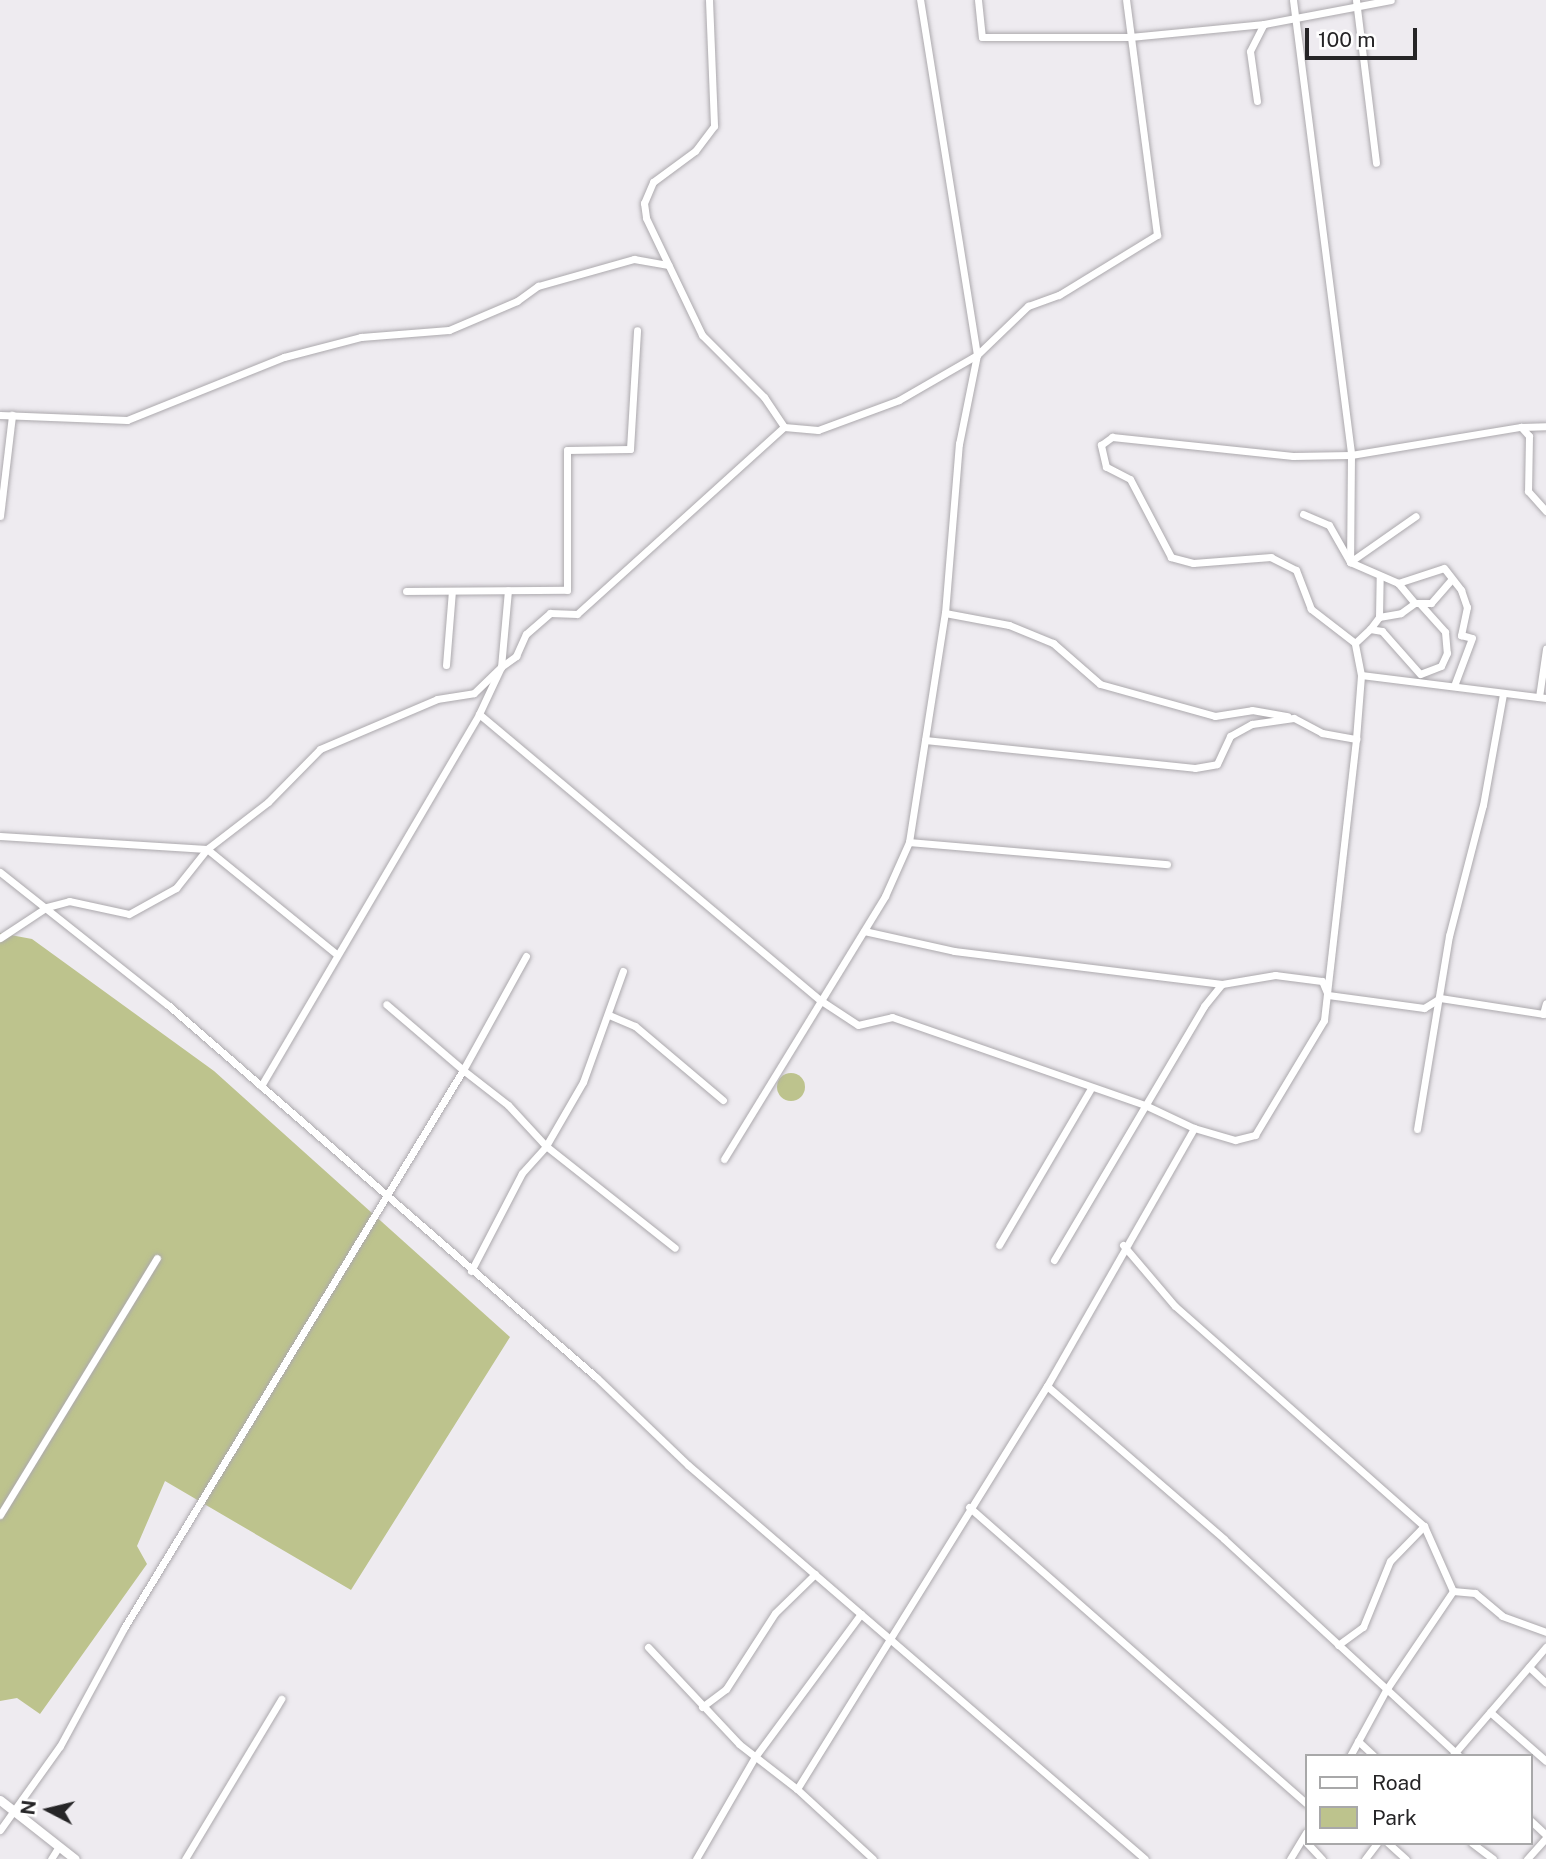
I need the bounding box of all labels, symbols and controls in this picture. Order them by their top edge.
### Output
scale bar [1308,14,1420,58]
text: 100 m [1318,27,1375,52]
legend [1304,1754,1532,1845]
text: Road [1372,1770,1422,1795]
north arrow [14,1775,84,1845]
text: N [16,1799,40,1816]
text: Park [1372,1805,1417,1830]

